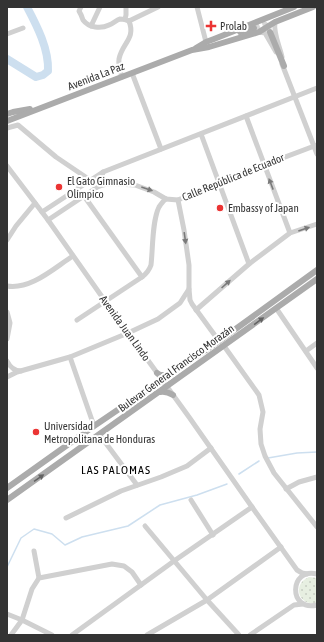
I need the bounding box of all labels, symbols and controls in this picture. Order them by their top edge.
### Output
marker: Prolab [205,20,217,32]
place label: Prolab [220,20,247,32]
street label: Avenida La Paz [66,60,126,92]
street label: Calle República de Ecuador [180,151,287,203]
place label: El Gato Gimnasio Olímpico [67,175,135,200]
one-way arrow [268,177,274,189]
marker: El Gato Gimnasio Olímpico [54,182,64,192]
one-way arrow [141,186,153,192]
place label: Embassy of Japan [228,202,299,214]
marker: Embassy of Japan [215,203,225,213]
one-way arrow [298,225,310,231]
one-way arrow [182,232,188,244]
one-way arrow [220,280,231,289]
street label: Avenida Juan Lindo [97,293,153,363]
one-way arrow [253,317,264,325]
street label: Bulevar General Francisco Morazán [116,322,236,414]
place label: Universidad Metropolitana de Honduras [44,420,155,445]
marker: Universidad Metropolitana de Honduras [31,427,41,437]
district label: LAS PALOMAS [81,463,151,477]
one-way arrow [33,473,44,482]

